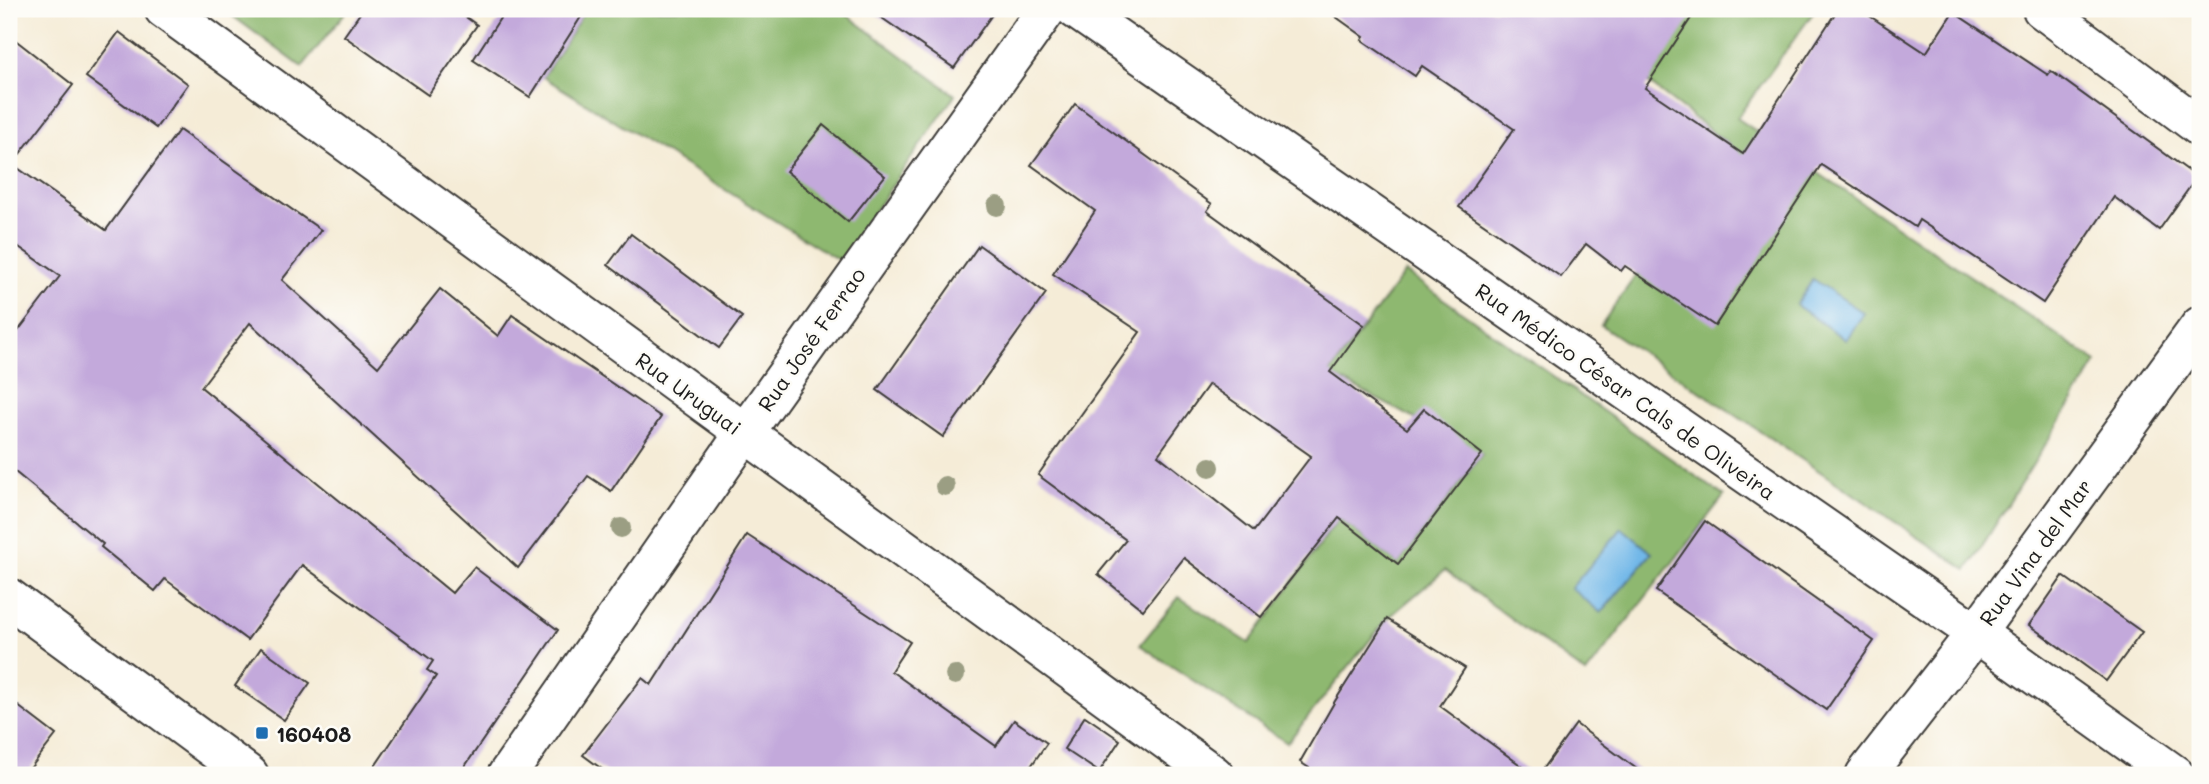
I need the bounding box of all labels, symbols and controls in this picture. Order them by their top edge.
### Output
street label: Rua José Ferrao [751,262,871,416]
street label: Rua Médico César Cals de Oliveira [1471,277,1781,505]
street label: Rua Uruguai [631,346,747,440]
street label: Rua Vina del Mar [1973,473,2097,631]
place label: 160408 [276,720,351,747]
marker: 160408 [254,725,270,741]

